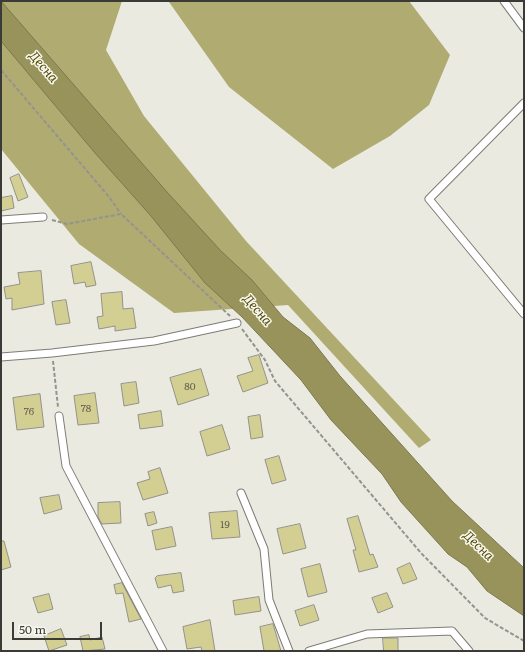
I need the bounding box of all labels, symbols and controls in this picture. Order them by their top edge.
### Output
water label: Десна [25,48,61,86]
water label: Десна [239,291,275,329]
house number: 80 [184,381,196,393]
house number: 78 [81,403,91,415]
house number: 76 [24,406,34,418]
house number: 19 [220,519,230,531]
water label: Десна [459,528,497,564]
scale bar [14,614,104,640]
text: 50 m [19,620,46,638]

